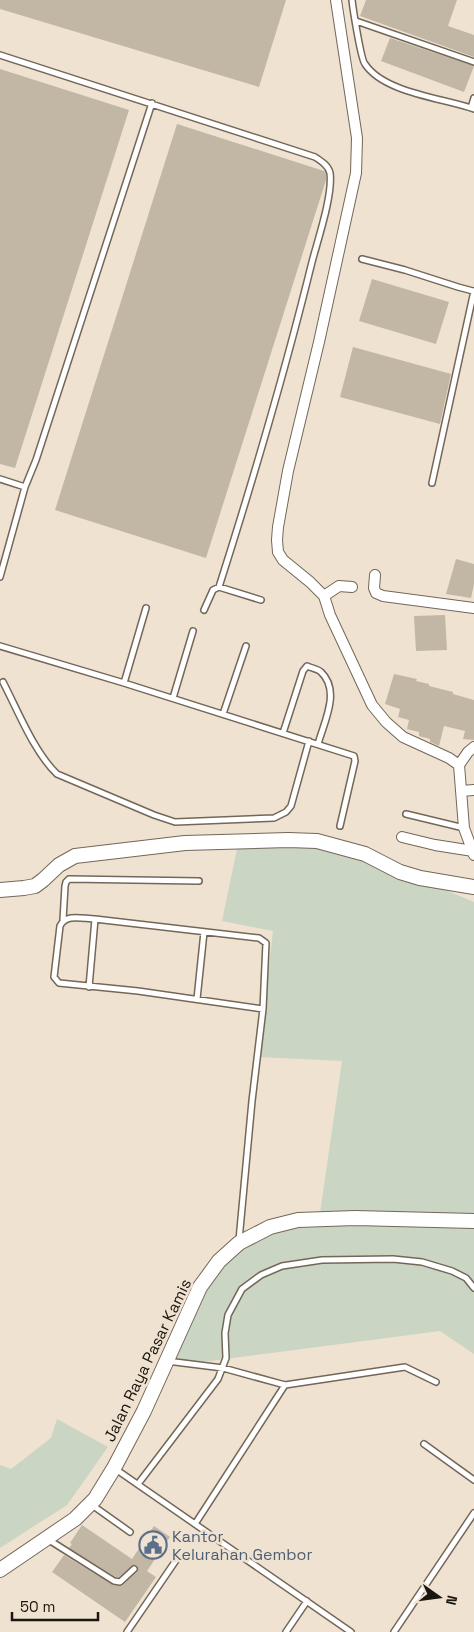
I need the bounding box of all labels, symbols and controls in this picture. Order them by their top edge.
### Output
street label: Jalan Raya Pasar Kamis [99,1275,196,1445]
place label: Kantor Kelurahan Gembor [172,1526,313,1565]
public building icon: Kantor Kelurahan Gembor [138,1530,168,1560]
north arrow [414,1572,464,1622]
scale bar [12,1590,99,1622]
text: N [442,1593,461,1607]
text: 50 m [20,1597,55,1616]

